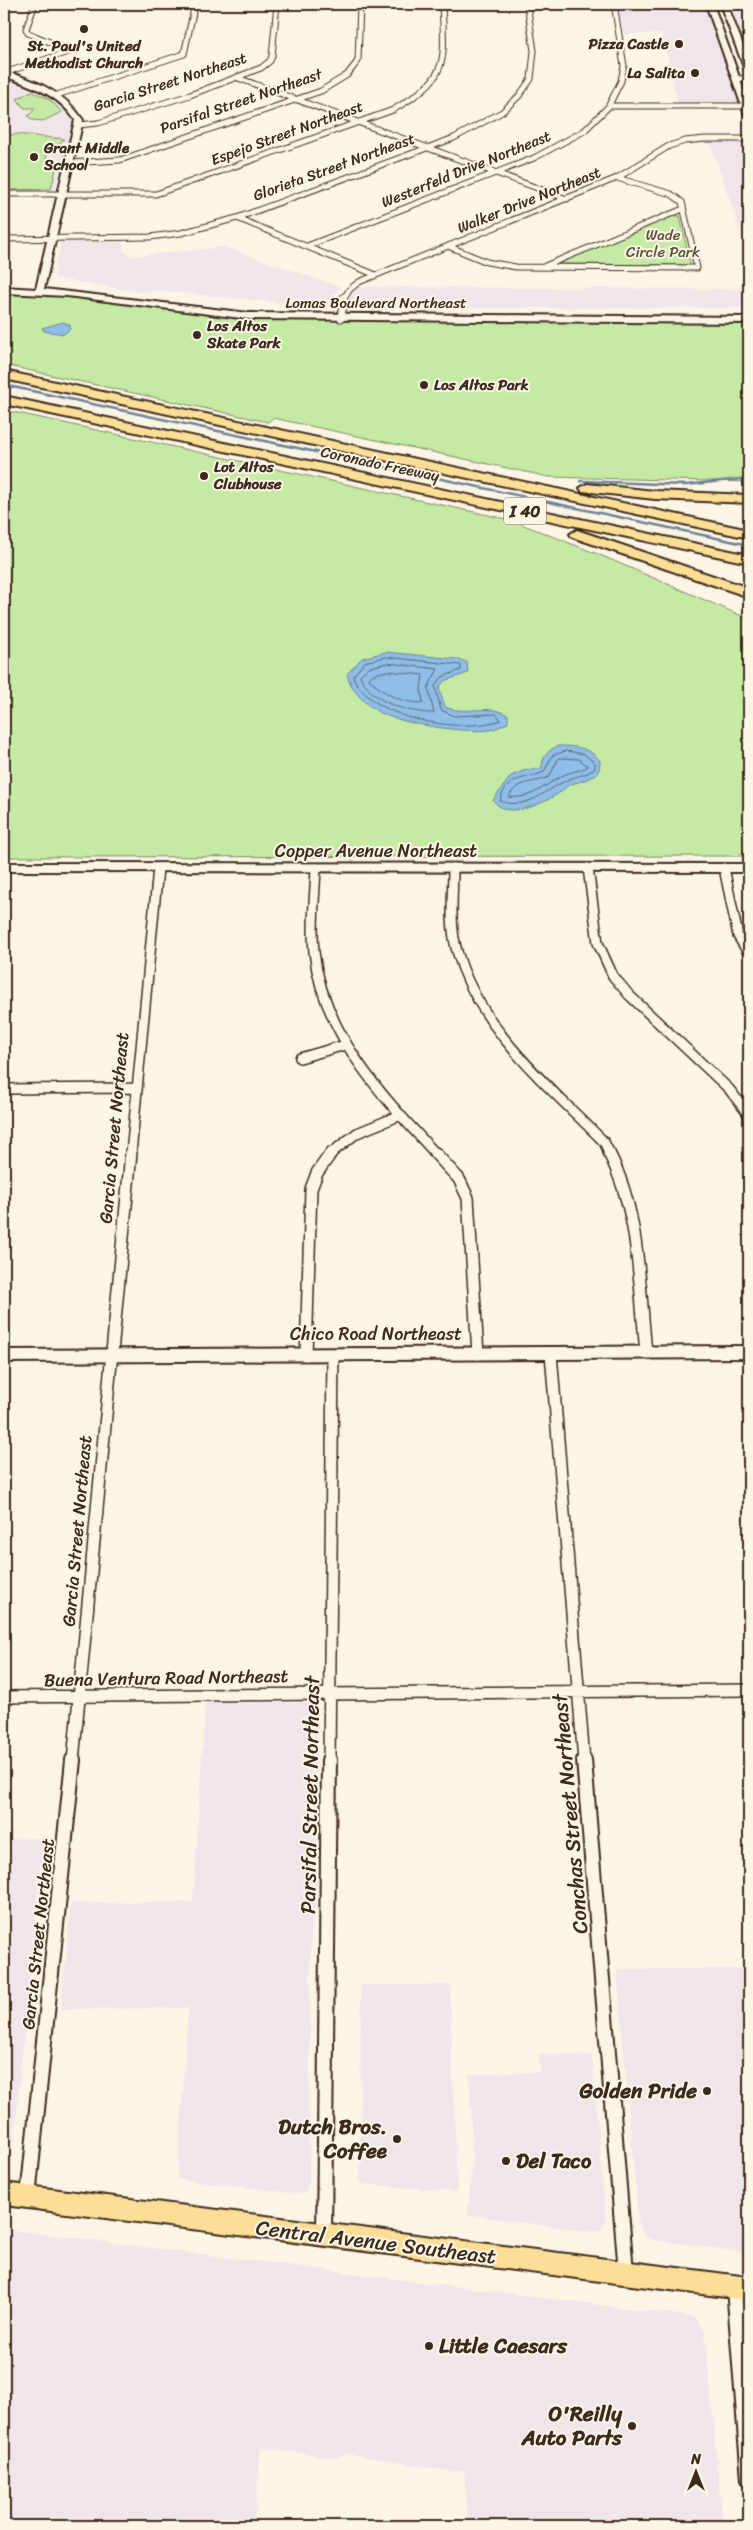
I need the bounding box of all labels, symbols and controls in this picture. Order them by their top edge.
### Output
marker: St. Paul's United Methodist Church [78,23,90,35]
place label: Pizza Castle [588,31,669,57]
place label: St. Paul's United Methodist Church [24,33,143,76]
marker: Pizza Castle [673,38,685,50]
street label: Garcia Street Northeast [90,45,250,119]
place label: La Salita [627,60,685,86]
street label: Parsifal Street Northeast [156,61,327,141]
marker: La Salita [689,67,701,79]
street label: Espejo Street Northeast [207,93,367,173]
street label: Westerfeld Drive Northeast [377,123,555,215]
street label: Glorieta Street Northeast [249,125,419,208]
place label: Grant Middle School [43,135,130,178]
marker: Grant Middle School [28,151,40,163]
street label: Walker Drive Northeast [453,159,605,241]
park label: Wade Circle Park [626,222,700,265]
street label: Lomas Boulevard Northeast [285,290,467,316]
place label: Los Altos Skate Park [206,313,282,356]
marker: Los Altos Skate Park [191,329,203,341]
place label: Los Altos Park [434,372,529,398]
marker: Los Altos Park [418,379,430,391]
street label: Coronado Freeway [318,439,442,489]
place label: Lot Altos Clubhouse [213,454,282,497]
marker: Lot Altos Clubhouse [198,470,210,482]
road number: I 40 [504,498,546,524]
street label: Copper Avenue Northeast [275,835,477,867]
street label: Garcia Street Northeast [90,1031,138,1225]
street label: Chico Road Northeast [290,1318,462,1350]
street label: Garcia Street Northeast [53,1434,101,1628]
street label: Buena Ventura Road Northeast [44,1660,289,1696]
street label: Parsifal Street Northeast [289,1674,331,1914]
street label: Conchas Street Northeast [540,1691,599,1936]
street label: Garcia Street Northeast [12,1837,64,2031]
place label: Golden Pride [579,2072,697,2110]
marker: Golden Pride [701,2085,713,2097]
place label: Dutch Bros. Coffee [278,2108,388,2170]
marker: Dutch Bros. Coffee [391,2133,403,2145]
place label: Del Taco [516,2142,592,2180]
marker: Del Taco [500,2155,512,2167]
street label: Central Avenue Southeast [254,2208,498,2276]
place label: Little Caesars [439,2327,568,2365]
marker: Little Caesars [423,2340,435,2352]
place label: O'Reilly Auto Parts [521,2395,623,2457]
marker: O'Reilly Auto Parts [626,2420,638,2432]
text: N [690,2447,701,2472]
north arrow [670,2448,720,2498]

